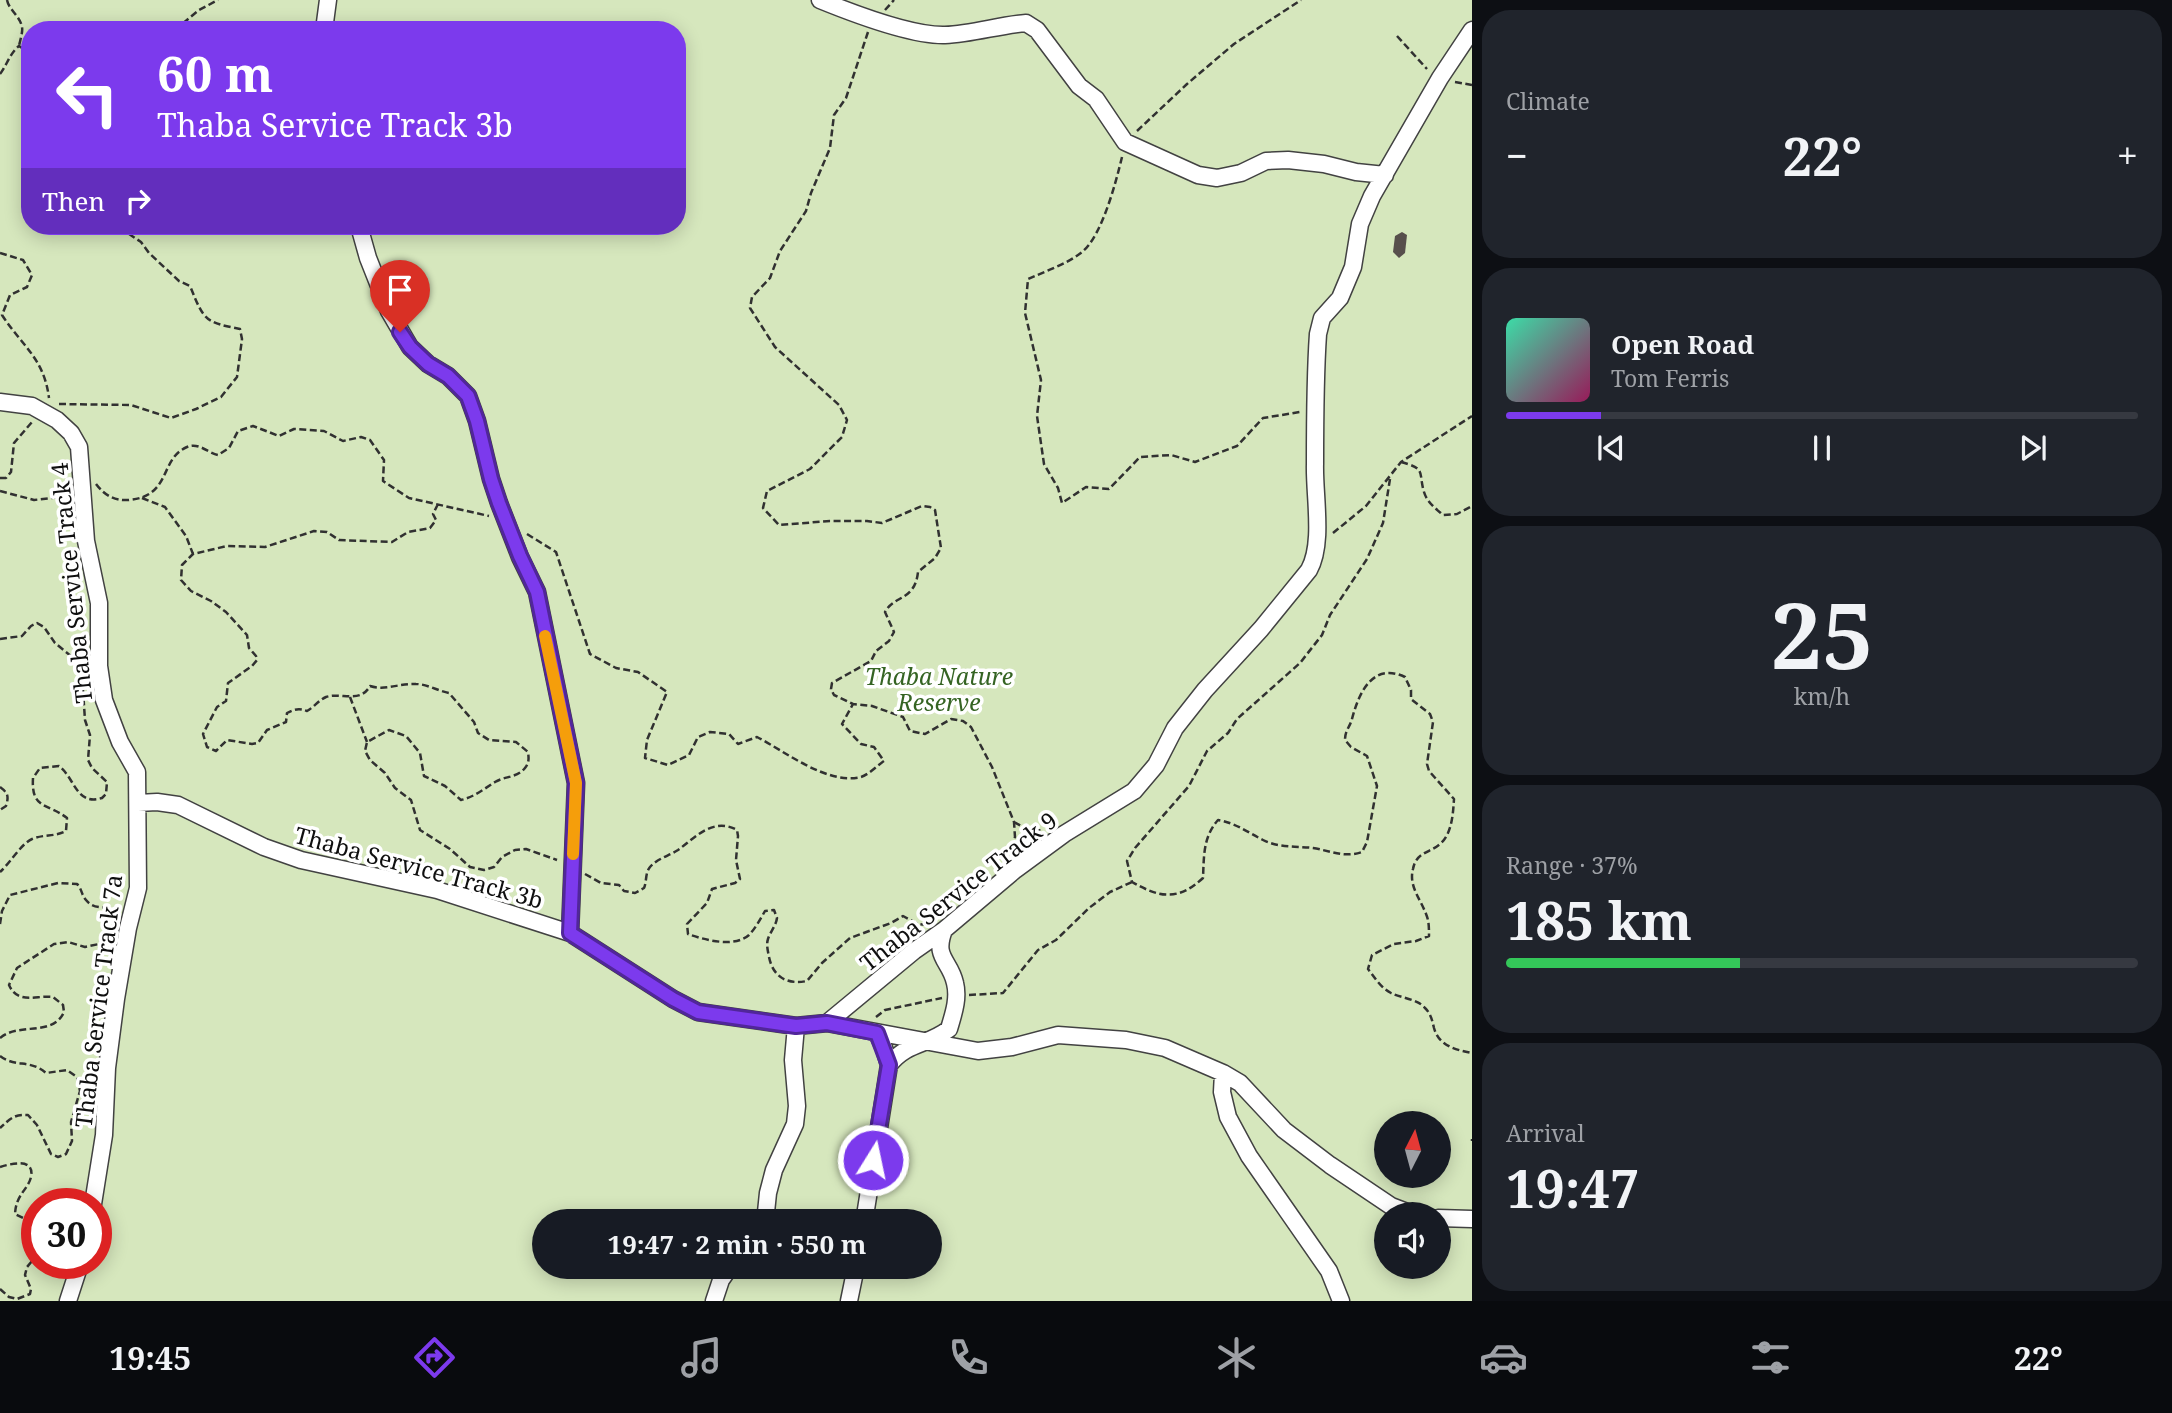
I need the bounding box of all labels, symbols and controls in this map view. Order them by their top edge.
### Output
text: 60 m [157,40,273,106]
icon: left [42,49,133,140]
text: Climate [1506,85,1590,117]
text: Thaba Service Track 3b [157,103,513,146]
text: 22° [1783,120,1862,191]
text: − [1506,129,1528,181]
text: + [2117,129,2138,181]
icon: right [119,182,157,220]
text: Then [42,183,105,219]
pin [370,260,430,332]
icon: arrive [381,271,419,309]
text: Open Road [1611,326,1754,362]
text: Tom Ferris [1611,362,1729,394]
icon: previous [1592,429,1630,467]
icon: pause [1803,429,1841,467]
icon: next [2014,429,2052,467]
street label: Thaba Service Track 4 [42,461,100,705]
text: 25 [1771,572,1873,696]
park label: Thaba Nature Reserve [865,660,1013,718]
text: km/h [1794,680,1850,712]
street label: Thaba Service Track 9 [853,804,1063,978]
street label: Thaba Service Track 3b [291,818,547,916]
text: Range · 37% [1506,849,1638,881]
street label: Thaba Service Track 7a [67,873,129,1129]
text: 185 km [1506,884,1692,955]
north arrow [1374,1111,1451,1188]
map controls [1374,1111,1451,1279]
text: Arrival [1506,1117,1585,1149]
position arrow [836,1123,910,1197]
text: 19:47 [1506,1152,1639,1223]
speed limit sign: 30 [21,1188,112,1279]
button: sound [1374,1202,1451,1279]
text: 19:47 · 2 min · 550 m [607,1226,867,1262]
icon: directions [410,1333,459,1382]
icon: music [677,1333,726,1382]
icon: phone [944,1333,993,1382]
icon: climate [1212,1333,1261,1382]
icon: car [1479,1333,1528,1382]
icon: filters [1746,1333,1795,1382]
text: 19:45 [109,1336,191,1379]
text: 22° [2014,1336,2063,1379]

